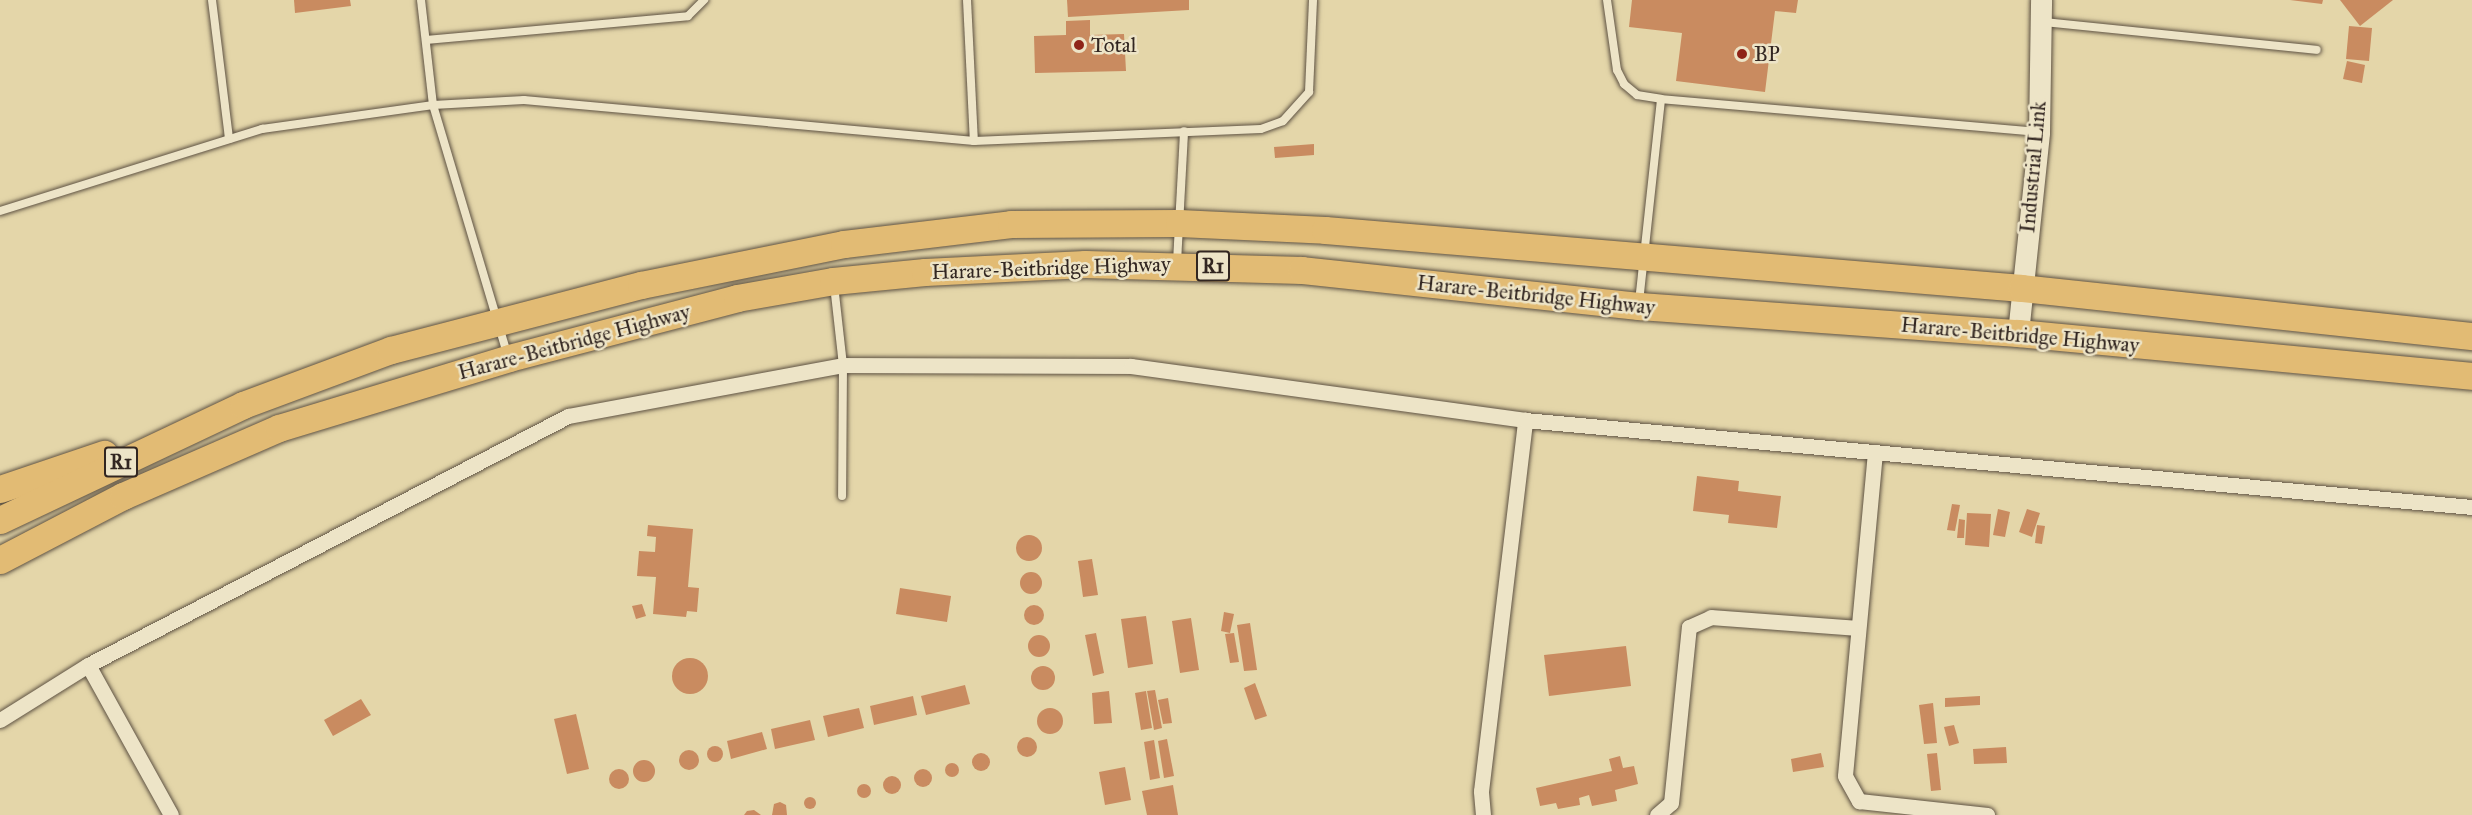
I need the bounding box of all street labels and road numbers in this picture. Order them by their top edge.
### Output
street label: Industrial Link [2015,100,2051,234]
road number: R1 [1195,249,1231,283]
street label: Harare-Beitbridge Highway [931,251,1171,285]
street label: Harare-Beitbridge Highway [1416,270,1656,320]
street label: Harare-Beitbridge Highway [455,299,693,385]
street label: Harare-Beitbridge Highway [1900,312,2140,358]
road number: R1 [103,445,139,479]

